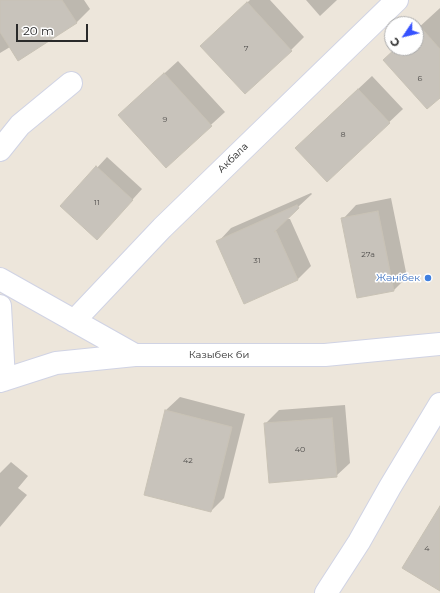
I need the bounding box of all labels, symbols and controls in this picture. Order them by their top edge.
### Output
scale bar [18,16,90,42]
north arrow [384,16,424,56]
text: 20 m [23,23,54,38]
text: С [387,35,403,50]
house number: 7 [244,44,248,54]
house number: 6 [418,74,422,84]
house number: 9 [163,115,167,125]
house number: 8 [340,130,346,140]
street label: Акбала [215,141,251,175]
house number: 11 [94,198,100,208]
house number: 27а [361,250,375,260]
house number: 31 [253,256,261,266]
place label: Жәнібек [376,272,420,284]
marker: Жәнібек [423,273,433,283]
street label: Казыбек би [189,349,249,361]
house number: 40 [295,445,305,455]
house number: 42 [183,456,193,466]
house number: 4 [424,544,430,554]

